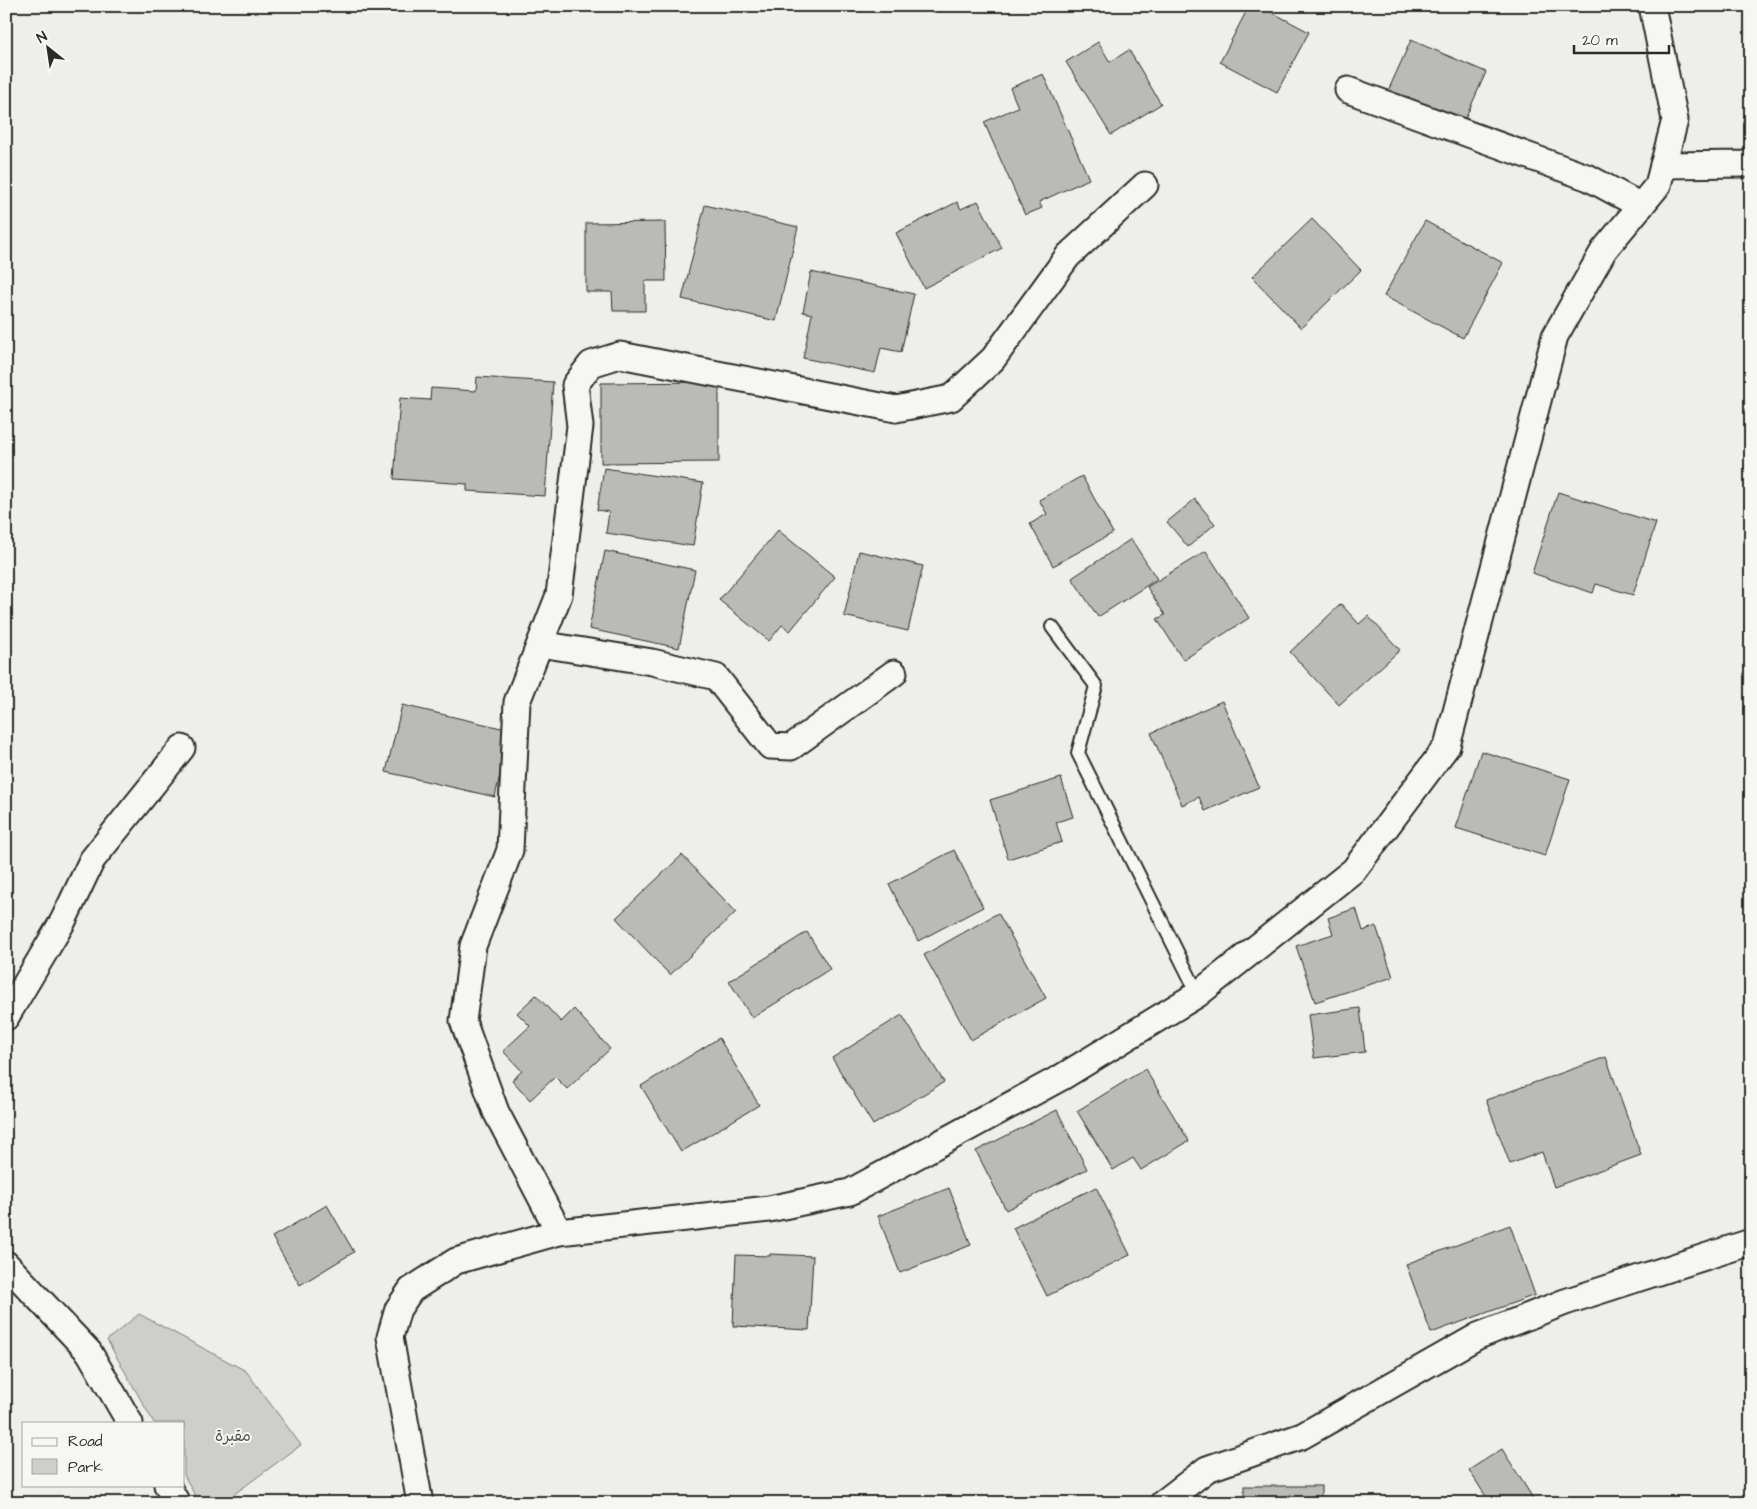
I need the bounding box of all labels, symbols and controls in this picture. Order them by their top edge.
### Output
north arrow [22,22,72,72]
scale bar [1574,22,1670,54]
text: N [33,27,51,48]
text: 20 m [1582,30,1618,51]
legend [22,1422,185,1486]
park label: مقبرة [215,1425,251,1447]
text: Road [68,1431,103,1452]
text: Park [68,1457,103,1478]

